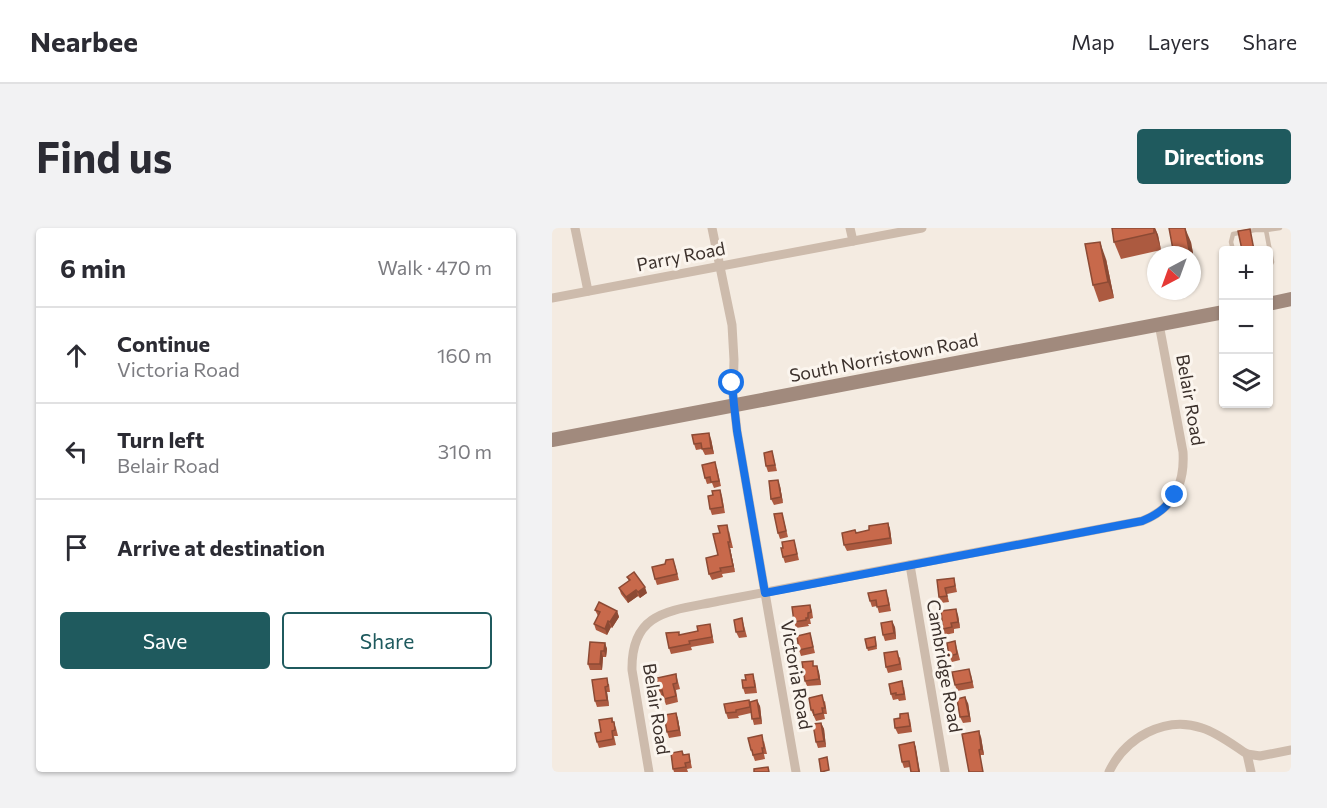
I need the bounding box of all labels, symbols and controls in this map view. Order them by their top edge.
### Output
text: Nearbee [30,24,138,58]
text: Map [1071,29,1115,54]
text: Layers [1148,29,1210,54]
text: Share [1243,29,1297,54]
button: Directions [1137,129,1291,184]
text: Find us [36,130,172,182]
street label: Parry Road [635,237,727,275]
north arrow [1147,246,1201,300]
map controls [1219,246,1273,408]
button: + [1219,246,1273,300]
text: 6 min [60,252,126,283]
text: Walk · 470 m [377,255,492,279]
button: − [1219,300,1273,354]
street label: South Norristown Road [788,328,980,386]
text: Continue [117,330,210,357]
icon: ahead [60,339,93,372]
text: 160 m [437,343,492,367]
street label: Belair Road [1172,352,1210,447]
button: layers [1219,354,1273,408]
text: Victoria Road [117,357,240,381]
route start [718,369,744,395]
text: Turn left [117,426,204,453]
icon: left [60,435,93,468]
text: 310 m [438,439,492,463]
text: Belair Road [117,453,220,477]
route end [1161,481,1187,507]
icon: arrive [60,531,93,564]
text: Arrive at destination [117,534,325,561]
street label: Cambridge Road [922,598,968,734]
button: Save [60,612,270,669]
button: Share [282,612,492,669]
street label: Victoria Road [777,618,817,731]
street label: Belair Road [639,661,675,756]

